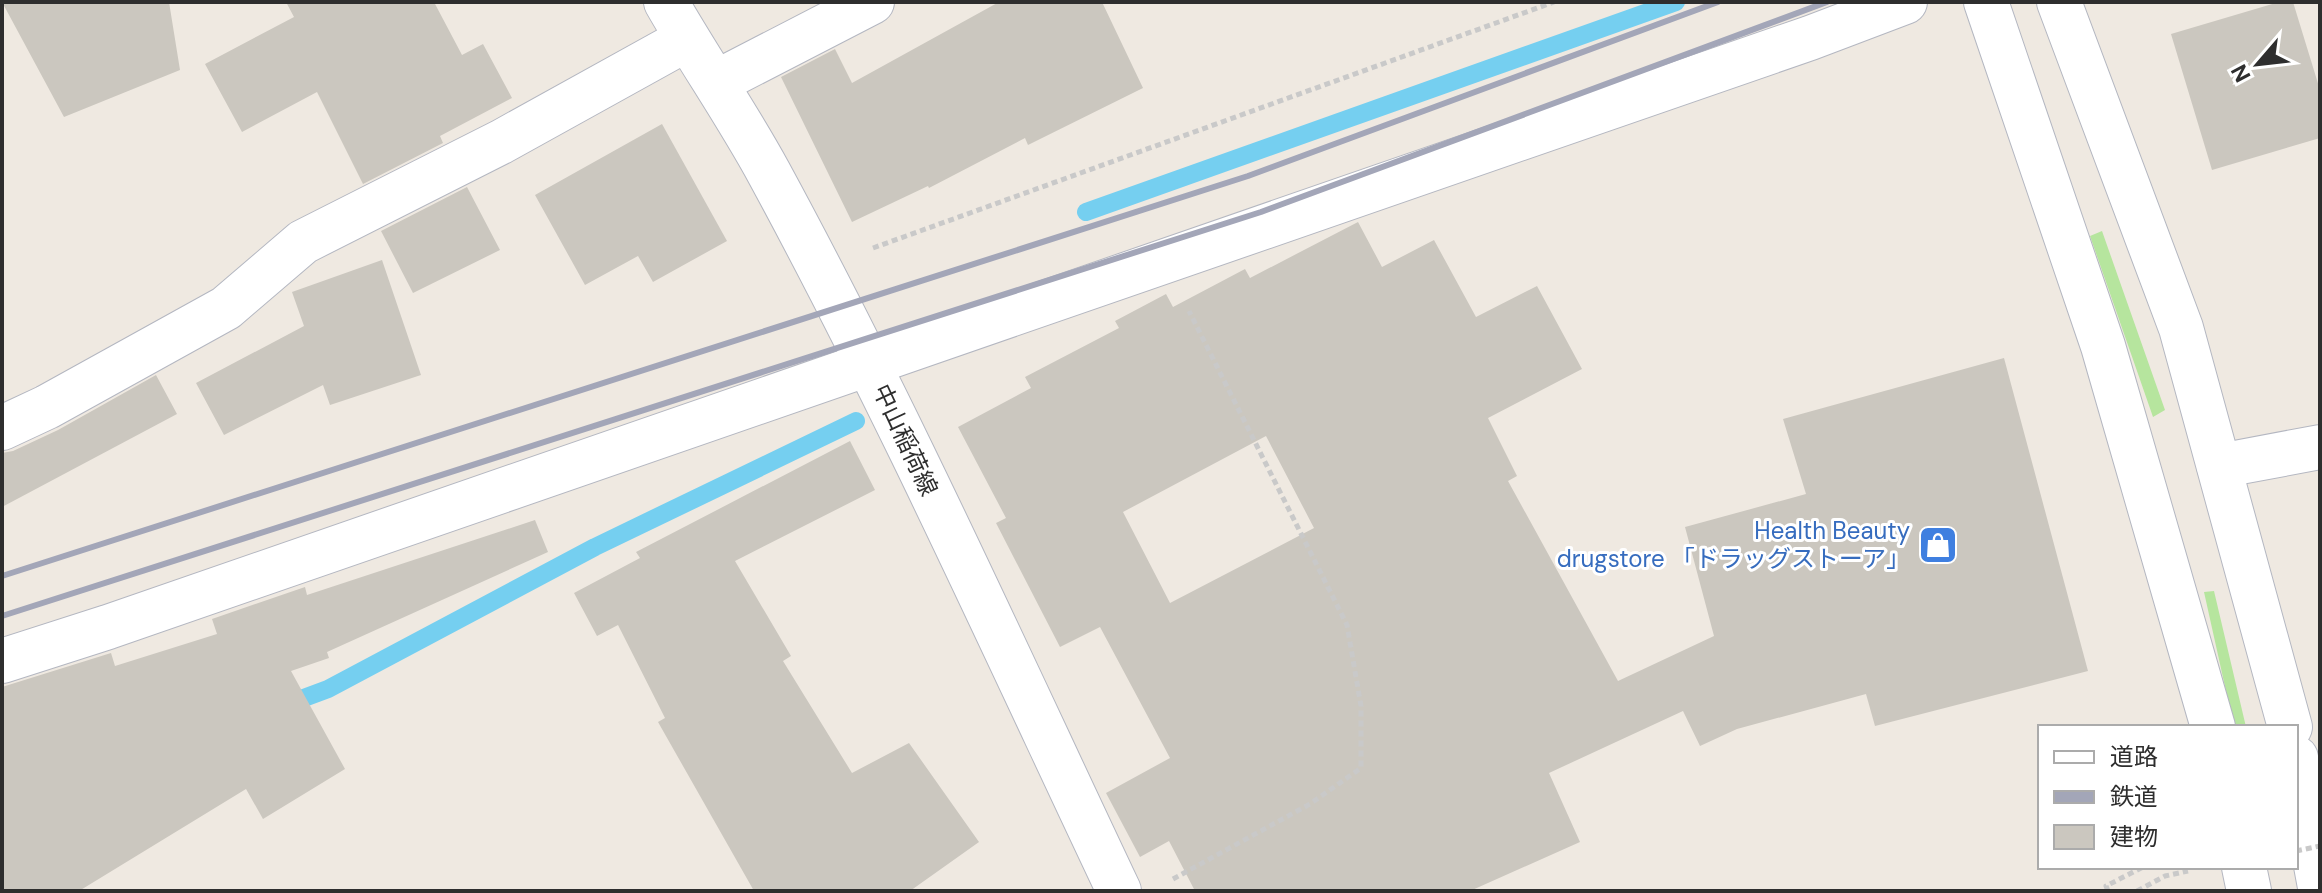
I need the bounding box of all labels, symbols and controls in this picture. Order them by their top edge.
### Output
north arrow [2218,24,2298,104]
text: N [2224,59,2257,87]
street label: 中山稲荷線 [866,379,945,501]
place label: Health Beauty drugstore 「ドラッグストーア」 [1557,515,1910,574]
shop icon: Health Beauty drugstore 「ドラッグストーア」 [1917,524,1959,566]
legend [2038,725,2298,869]
text: 道路 [2110,741,2158,772]
text: 鉄道 [2110,781,2158,812]
text: 建物 [2110,821,2158,852]

